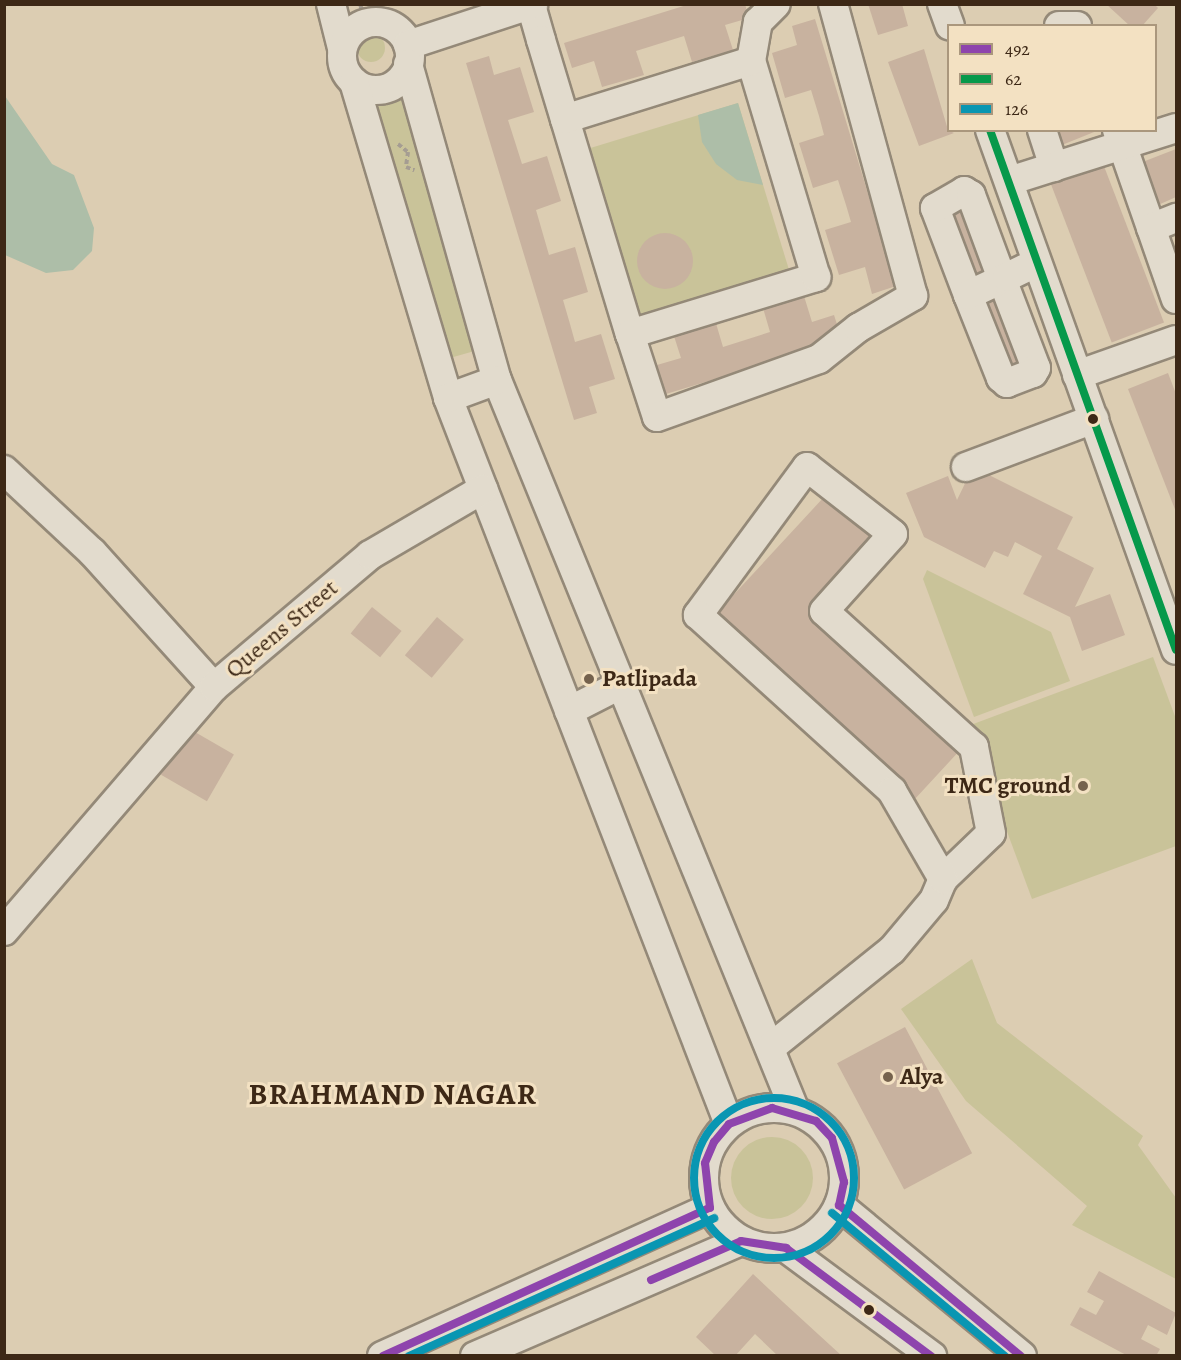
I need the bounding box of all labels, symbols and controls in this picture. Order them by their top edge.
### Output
legend [947,24,1157,132]
text: 492 [1005,37,1030,61]
text: 62 [1005,67,1022,91]
text: 126 [1005,97,1028,121]
unlabelled marker [1087,413,1099,425]
street label: Queens Street [220,574,344,684]
place label: Patlipada [602,665,697,693]
marker: Patlipada [580,670,598,688]
place label: TMC ground [945,772,1071,800]
marker: TMC ground [1076,779,1090,793]
place label: Alya [900,1063,944,1091]
marker: Alya [881,1070,895,1084]
district label: BRAHMAND NAGAR [248,1076,538,1112]
unlabelled marker [863,1304,875,1316]

